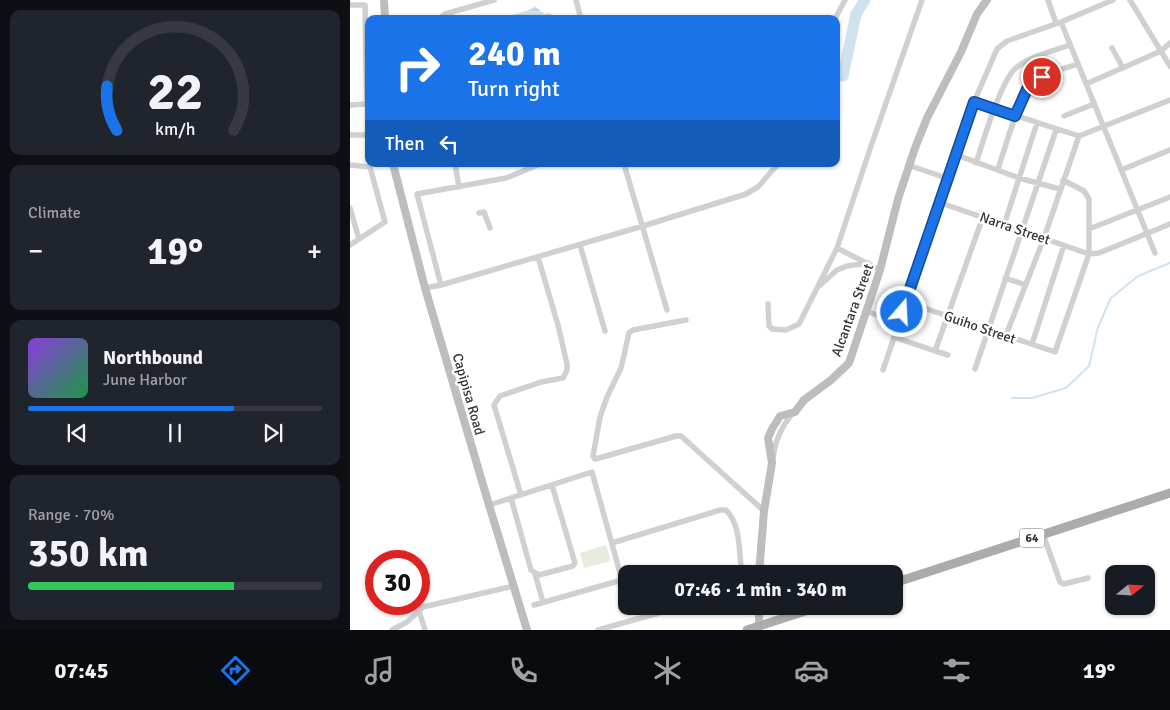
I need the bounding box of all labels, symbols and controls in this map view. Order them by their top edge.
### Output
text: 240 m [468,32,561,75]
icon: right [385,35,450,100]
pin [1021,56,1063,98]
text: 22 [147,60,203,124]
icon: arrive [1028,63,1056,91]
text: Turn right [468,75,560,102]
text: km/h [155,118,195,140]
icon: left [435,130,463,158]
text: Then [385,132,425,156]
text: Climate [28,203,81,223]
street label: Narra Street [977,208,1052,249]
text: 19° [147,228,203,275]
text: − [28,234,43,268]
text: + [307,234,322,268]
street label: Alcantara Street [828,261,877,359]
position arrow [875,285,927,337]
street label: Guiho Street [942,307,1018,348]
text: Northbound [103,346,203,370]
street label: Capipisa Road [449,351,488,437]
text: June Harbor [103,370,187,390]
icon: previous [63,419,91,447]
icon: pause [161,419,189,447]
icon: next [259,419,287,447]
text: Range · 70% [28,505,114,525]
road number: 64 [1020,528,1044,548]
text: 350 km [28,530,149,577]
speed limit sign: 30 [365,550,430,615]
north arrow [1105,565,1155,615]
map controls [1105,565,1155,615]
text: 07:46 · 1 min · 340 m [674,578,847,602]
icon: directions [218,653,253,688]
icon: music [362,653,397,688]
icon: phone [506,653,541,688]
icon: climate [650,653,685,688]
icon: car [794,653,829,688]
icon: filters [939,653,974,688]
text: 07:45 [55,657,109,684]
text: 19° [1083,657,1115,684]

